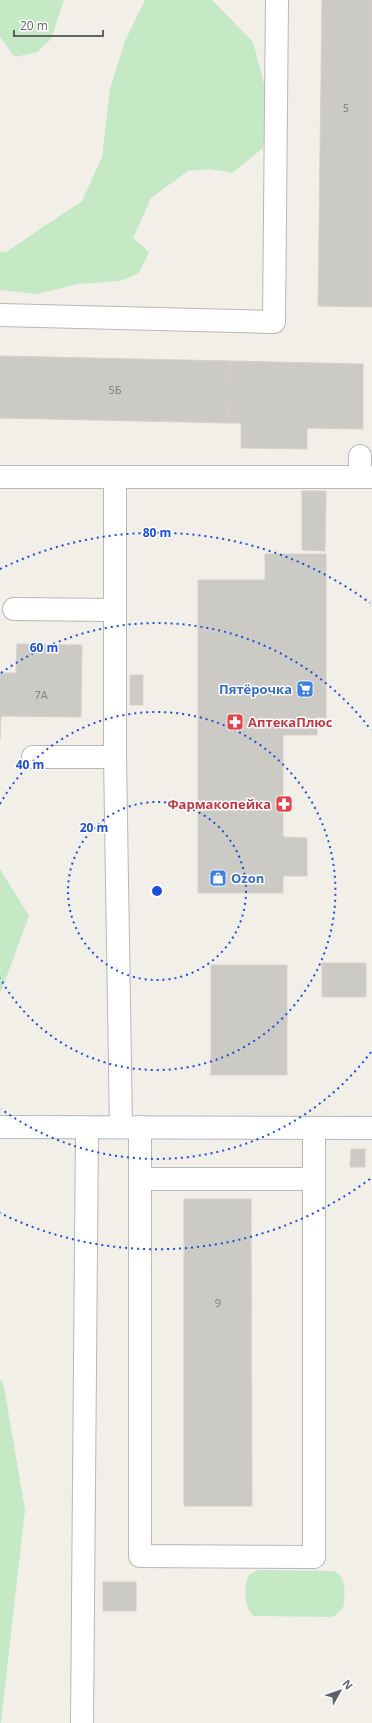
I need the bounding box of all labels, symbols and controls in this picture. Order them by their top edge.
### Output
scale bar [14,12,103,38]
text: 20 m [20,17,48,34]
house number: 5 [343,100,349,115]
house number: 5Б [108,382,122,397]
text: 80 m [143,524,171,541]
text: 60 m [30,639,58,656]
supermarket icon: Пятёрочка [295,679,315,699]
place label: Пятёрочка [219,680,292,698]
house number: 7А [34,687,48,702]
pharmacy icon: АптекаПлюс [225,712,245,732]
place label: АптекаПлюс [248,713,333,731]
text: 40 m [16,756,44,773]
pharmacy icon: Фармакопейка [274,794,294,814]
place label: Фармакопейка [167,795,271,813]
text: 20 m [80,819,108,836]
shop icon: Ozon [208,868,228,888]
place label: Ozon [231,869,264,887]
centre of rings [150,884,164,898]
house number: 9 [215,1295,221,1310]
north arrow [320,1671,360,1711]
text: N [339,1676,357,1693]

